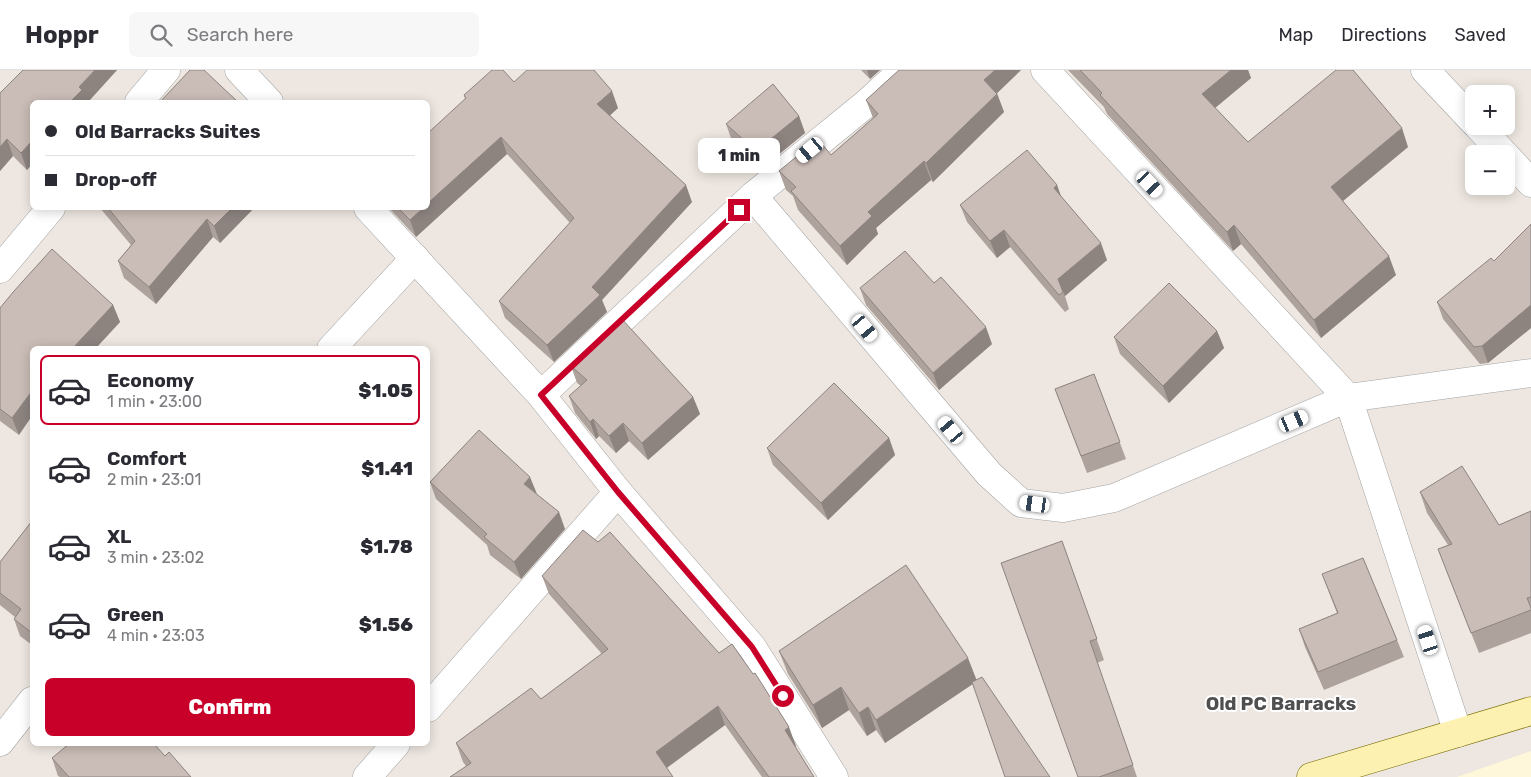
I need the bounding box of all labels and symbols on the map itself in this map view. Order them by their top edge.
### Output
car [793,135,826,165]
callout: 1 min [698,138,780,172]
car [1134,168,1165,200]
route end [728,199,750,221]
car [849,312,880,344]
car [1277,408,1310,434]
car [935,414,966,446]
car [1019,494,1050,514]
car [1416,623,1439,657]
route start [772,685,794,707]
district label: Old PC Barracks [1206,692,1356,715]

